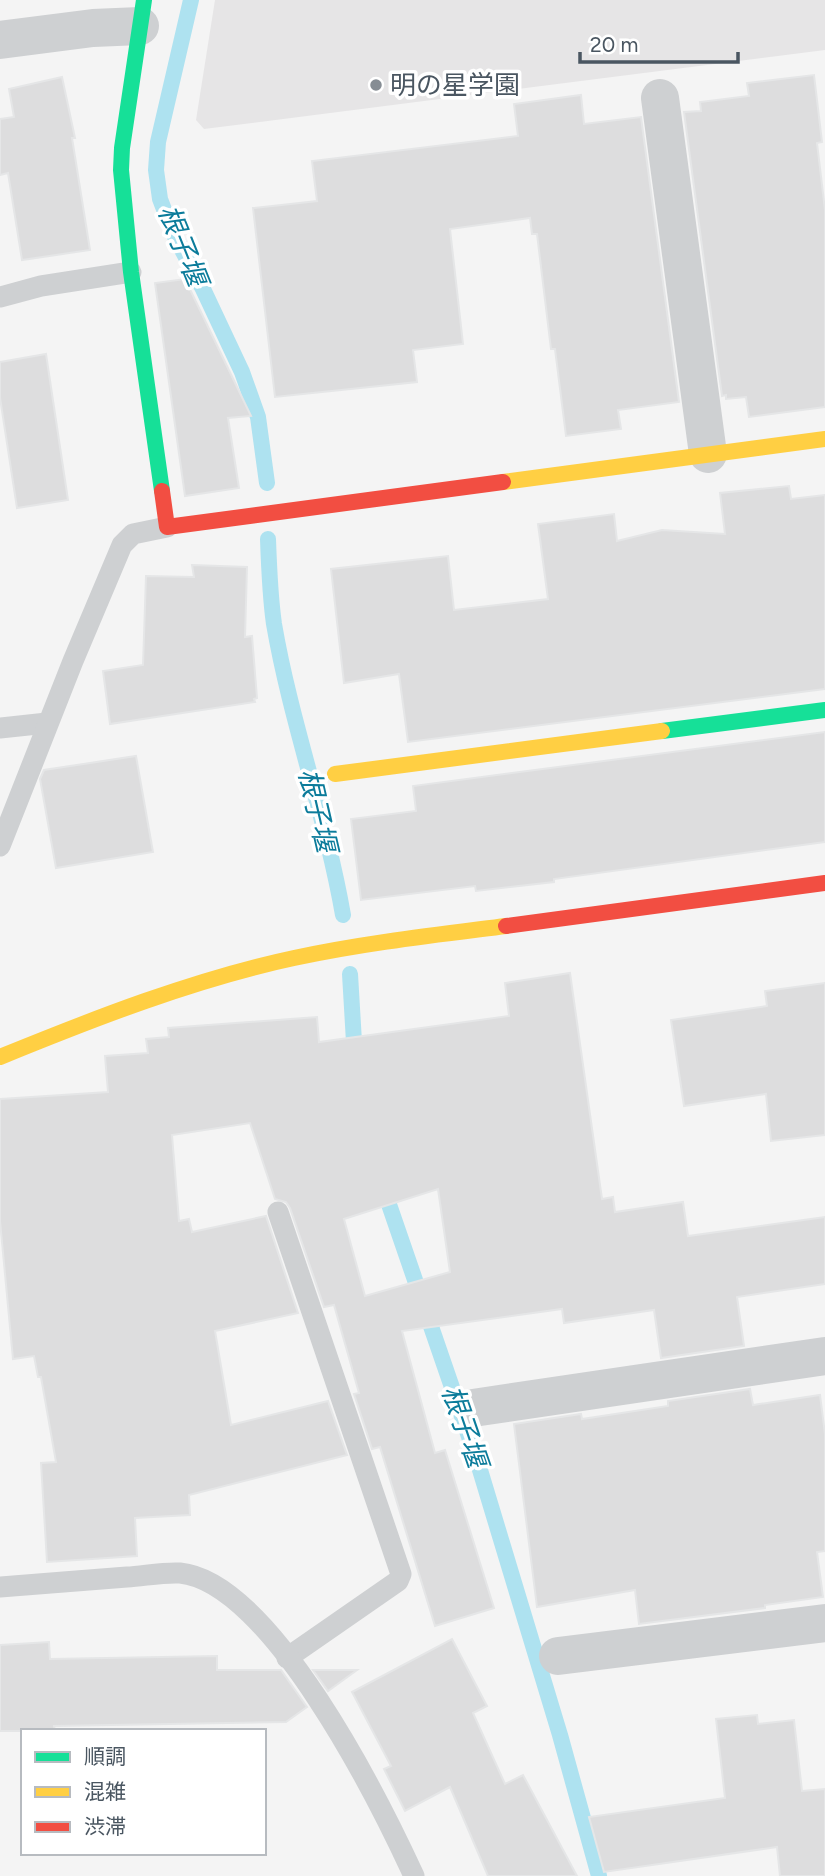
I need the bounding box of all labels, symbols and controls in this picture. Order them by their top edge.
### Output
scale bar [580,21,738,65]
text: 20 m [590,32,638,57]
place label: 明の星学園 [390,69,520,101]
marker: 明の星学園 [368,77,384,93]
water label: 根子堰 [152,200,216,295]
water label: 根子堰 [292,765,345,860]
water label: 根子堰 [435,1381,496,1476]
legend [21,1729,266,1855]
text: 順調 [84,1744,126,1769]
text: 混雑 [84,1779,126,1804]
text: 渋滞 [84,1814,126,1839]

